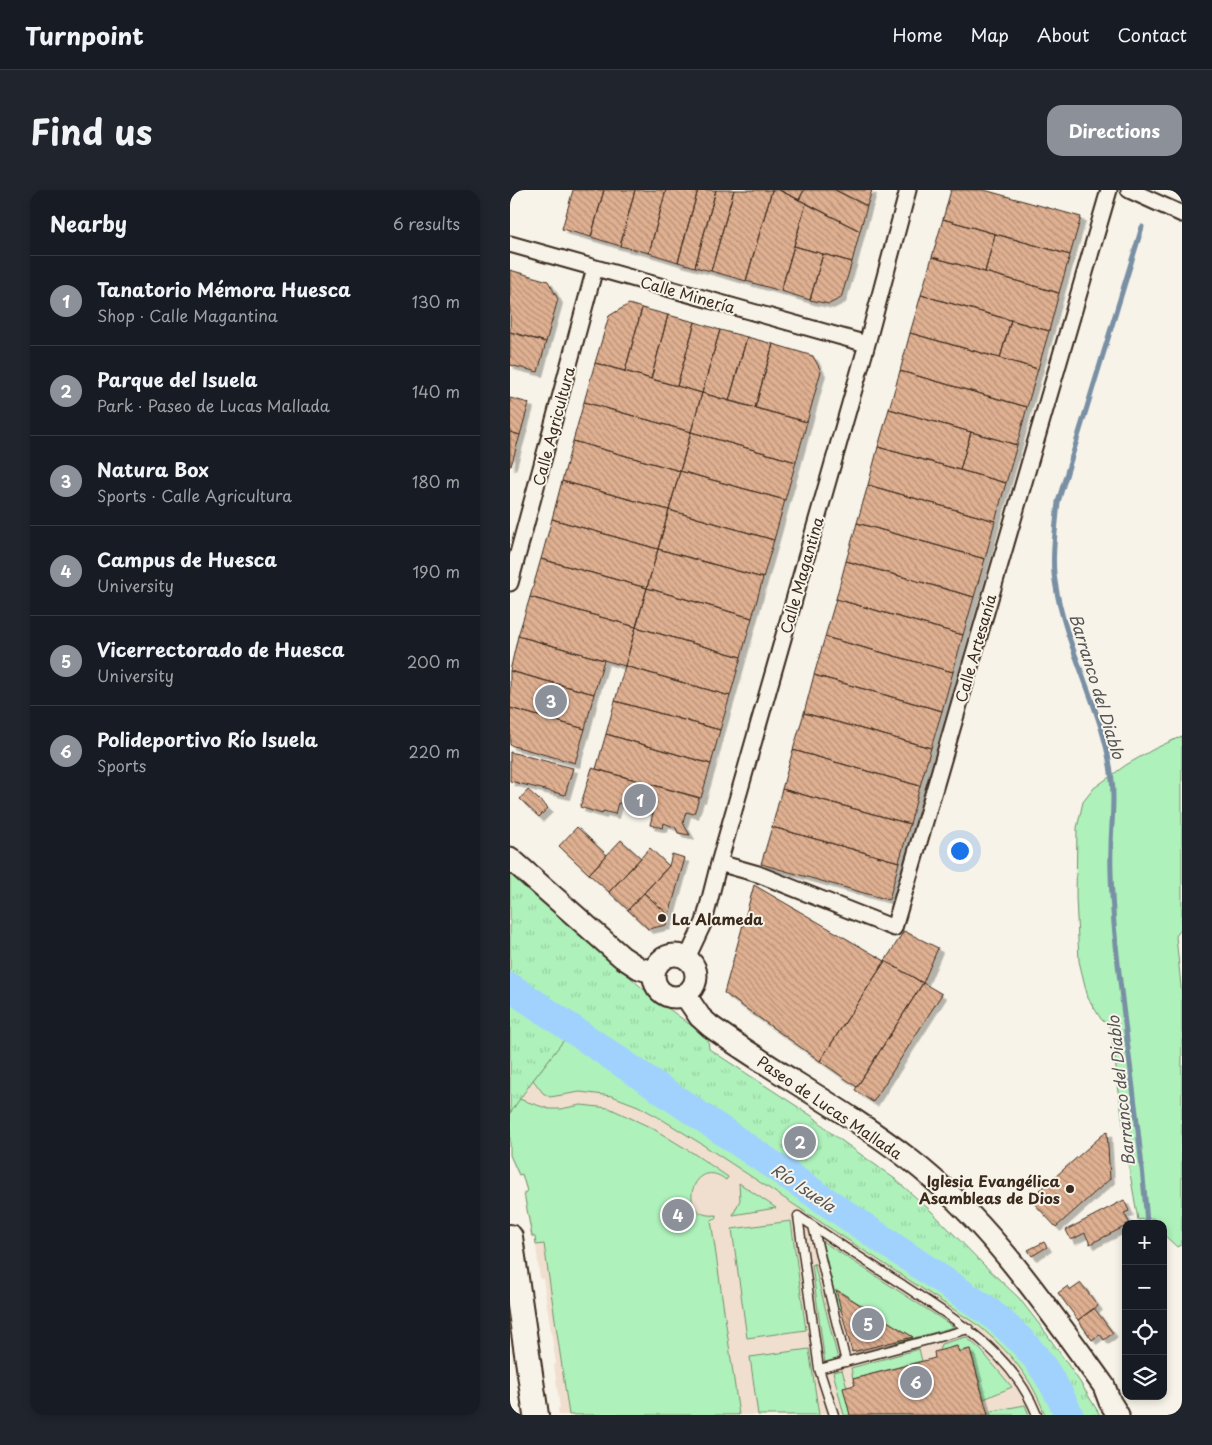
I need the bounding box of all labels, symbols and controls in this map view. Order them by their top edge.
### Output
text: Turnpoint [25,17,144,53]
text: Home [892,21,942,48]
text: Map [970,21,1009,48]
text: About [1037,21,1089,48]
text: Contact [1117,21,1187,48]
text: Find us [30,104,152,157]
button: Directions [1047,105,1182,156]
text: Nearby [50,207,127,239]
text: 6 results [393,211,460,235]
street label: Calle Minería [638,269,739,319]
text: Tanatorio Mémora Huesca [97,275,351,303]
text: 1 [62,289,70,313]
text: 130 m [412,289,460,313]
text: Shop · Calle Magantina [97,303,278,327]
street label: Calle Agricultura [526,363,580,488]
text: Parque del Isuela [97,365,258,393]
text: 2 [60,379,72,403]
text: 140 m [412,379,460,403]
text: Park · Paseo de Lucas Mallada [97,393,330,417]
text: Natura Box [97,455,209,483]
text: 3 [61,469,71,493]
text: 180 m [412,469,460,493]
text: Sports · Calle Agricultura [97,483,292,507]
street label: Calle Magantina [773,513,829,636]
text: Campus de Huesca [97,545,277,573]
text: 4 [61,559,71,583]
text: 190 m [412,559,460,583]
text: University [97,573,174,597]
street label: Calle Artesanía [949,590,1002,705]
water label: Barranco del Diablo [1064,610,1132,763]
text: Vicerrectorado de Huesca [97,635,345,663]
text: 5 [61,649,71,673]
text: 200 m [407,649,460,673]
text: University [97,663,174,687]
pin: 3 [535,682,567,720]
text: Polideportivo Río Isuela [97,725,318,753]
text: 6 [60,739,72,763]
text: 220 m [409,739,460,763]
text: Sports [97,753,146,777]
pin: 1 [624,781,656,819]
your location [947,838,973,864]
place label: La Alameda [672,907,764,930]
marker: La Alameda [656,912,668,924]
water label: Barranco del Diablo [1100,1014,1140,1167]
street label: Paseo de Lucas Mallada [753,1050,908,1165]
pin: 2 [784,1123,816,1161]
water label: Río Isuela [767,1157,842,1218]
place label: Iglesia Evangélica Asambleas de Dios [919,1169,1061,1209]
marker: Iglesia Evangélica Asambleas de Dios [1064,1183,1076,1195]
pin: 4 [662,1196,694,1234]
map controls [1122,1220,1167,1400]
button: + [1122,1220,1167,1265]
button: − [1122,1265,1167,1310]
pin: 5 [852,1305,884,1343]
button: locate [1122,1310,1167,1355]
button: layers [1122,1355,1167,1400]
pin: 6 [900,1363,932,1401]

